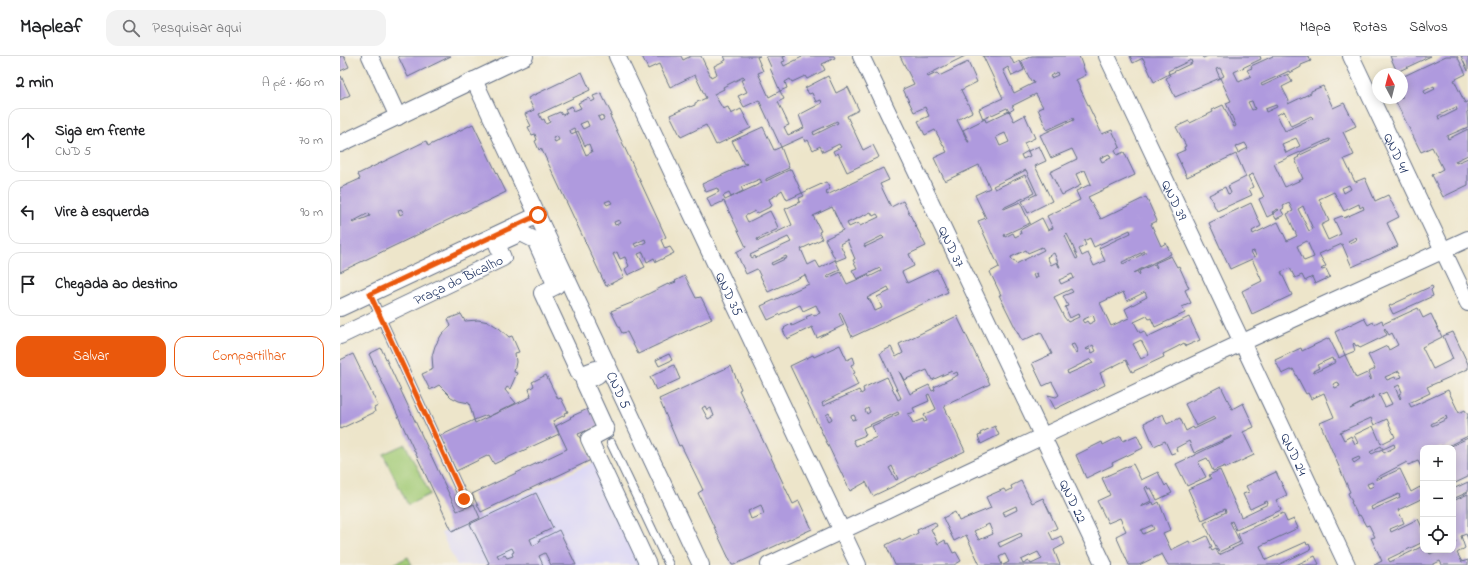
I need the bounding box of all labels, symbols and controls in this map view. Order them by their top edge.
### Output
search box [106,10,386,46]
text: Mapleaf [20,14,82,41]
icon: search [120,17,142,39]
text: Pesquisar aqui [152,17,242,39]
text: Mapa [1300,17,1331,38]
text: Rotas [1353,17,1387,38]
text: Salvos [1409,17,1448,38]
north arrow [1372,68,1408,104]
text: 2 min [16,70,53,95]
text: A pé · 160 m [262,73,324,92]
text: Siga em frente [55,120,145,142]
icon: ahead [17,129,39,151]
street label: QND 41 [1377,130,1414,178]
text: 70 m [299,131,323,150]
text: CND 5 [55,142,91,161]
street label: QND 39 [1155,177,1192,225]
icon: left [17,201,39,223]
text: Vire à esquerda [55,201,149,223]
text: 90 m [300,203,323,222]
route start [529,206,547,224]
street label: QND 37 [932,223,970,272]
street label: Praça do Bicalho [410,250,507,311]
street label: QND 35 [709,269,748,320]
icon: arrive [17,273,39,295]
text: Chegada ao destino [55,273,178,295]
button: Salvar [16,336,166,377]
button: Compartilhar [174,336,324,377]
street label: CND 5 [600,368,635,412]
street label: QND 24 [1274,430,1312,480]
map controls [1420,445,1456,553]
button: + [1420,445,1456,481]
street label: QND 22 [1053,476,1091,527]
button: − [1420,481,1456,517]
route end [455,490,473,508]
button: locate [1420,517,1456,553]

